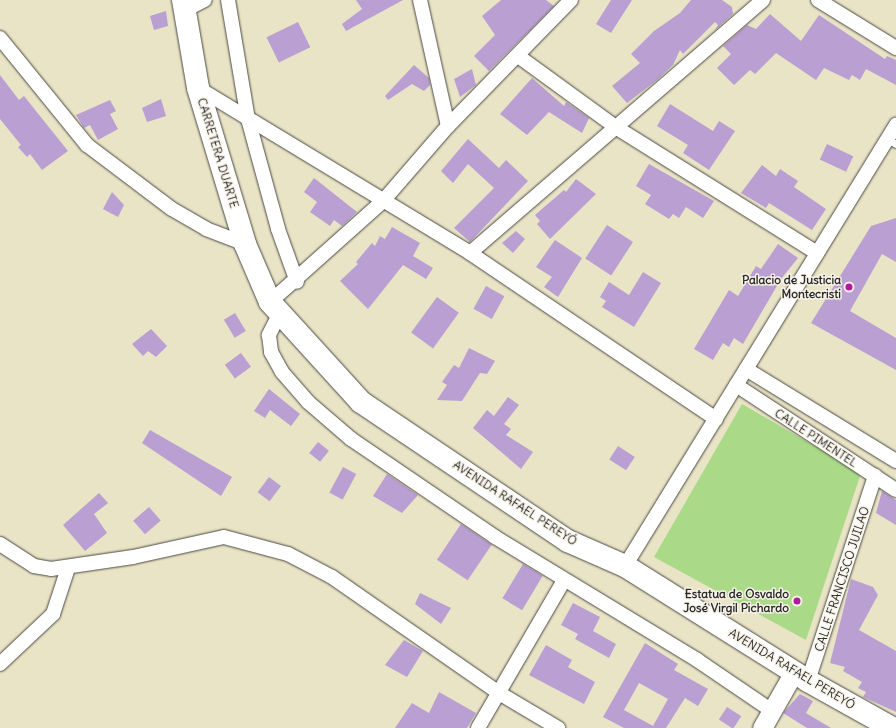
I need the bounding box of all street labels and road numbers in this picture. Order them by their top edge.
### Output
street label: CARRETERA DUARTE [194,96,242,210]
street label: CALLE PIMENTEL [772,406,860,470]
street label: AVENIDA RAFAEL PEREYÓ [450,457,580,549]
street label: CALLE FRANCISCO JUILAO [812,505,872,653]
street label: AVENIDA RAFAEL PEREYÓ [726,625,858,713]

